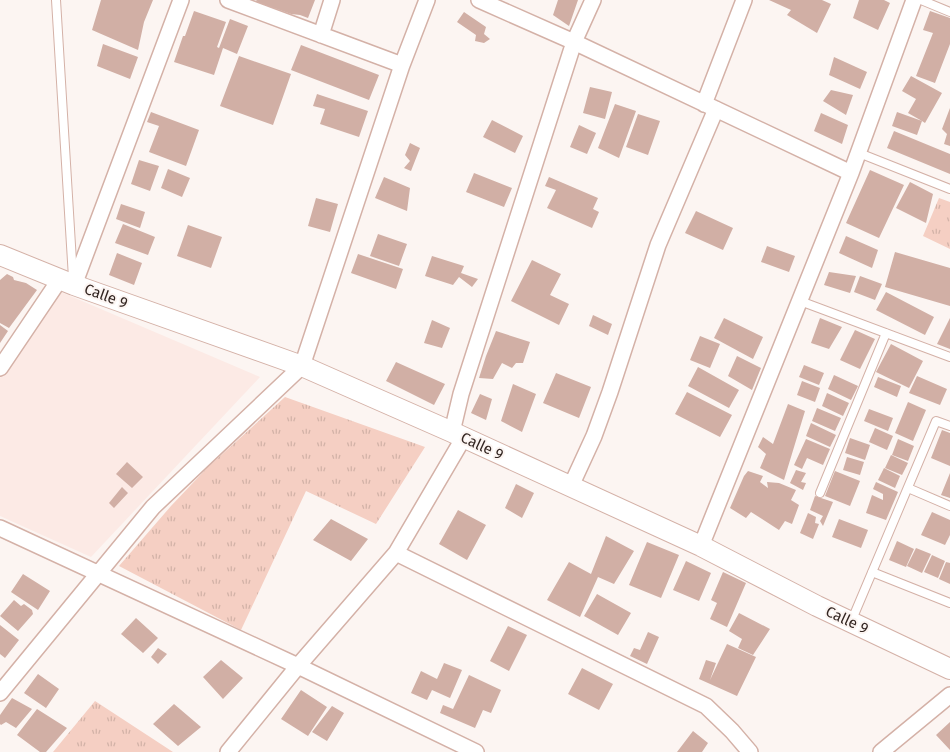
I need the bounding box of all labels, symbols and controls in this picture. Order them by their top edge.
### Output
street label: Calle 9 [82,280,130,312]
street label: Calle 9 [458,428,506,464]
street label: Calle 9 [823,602,871,638]

